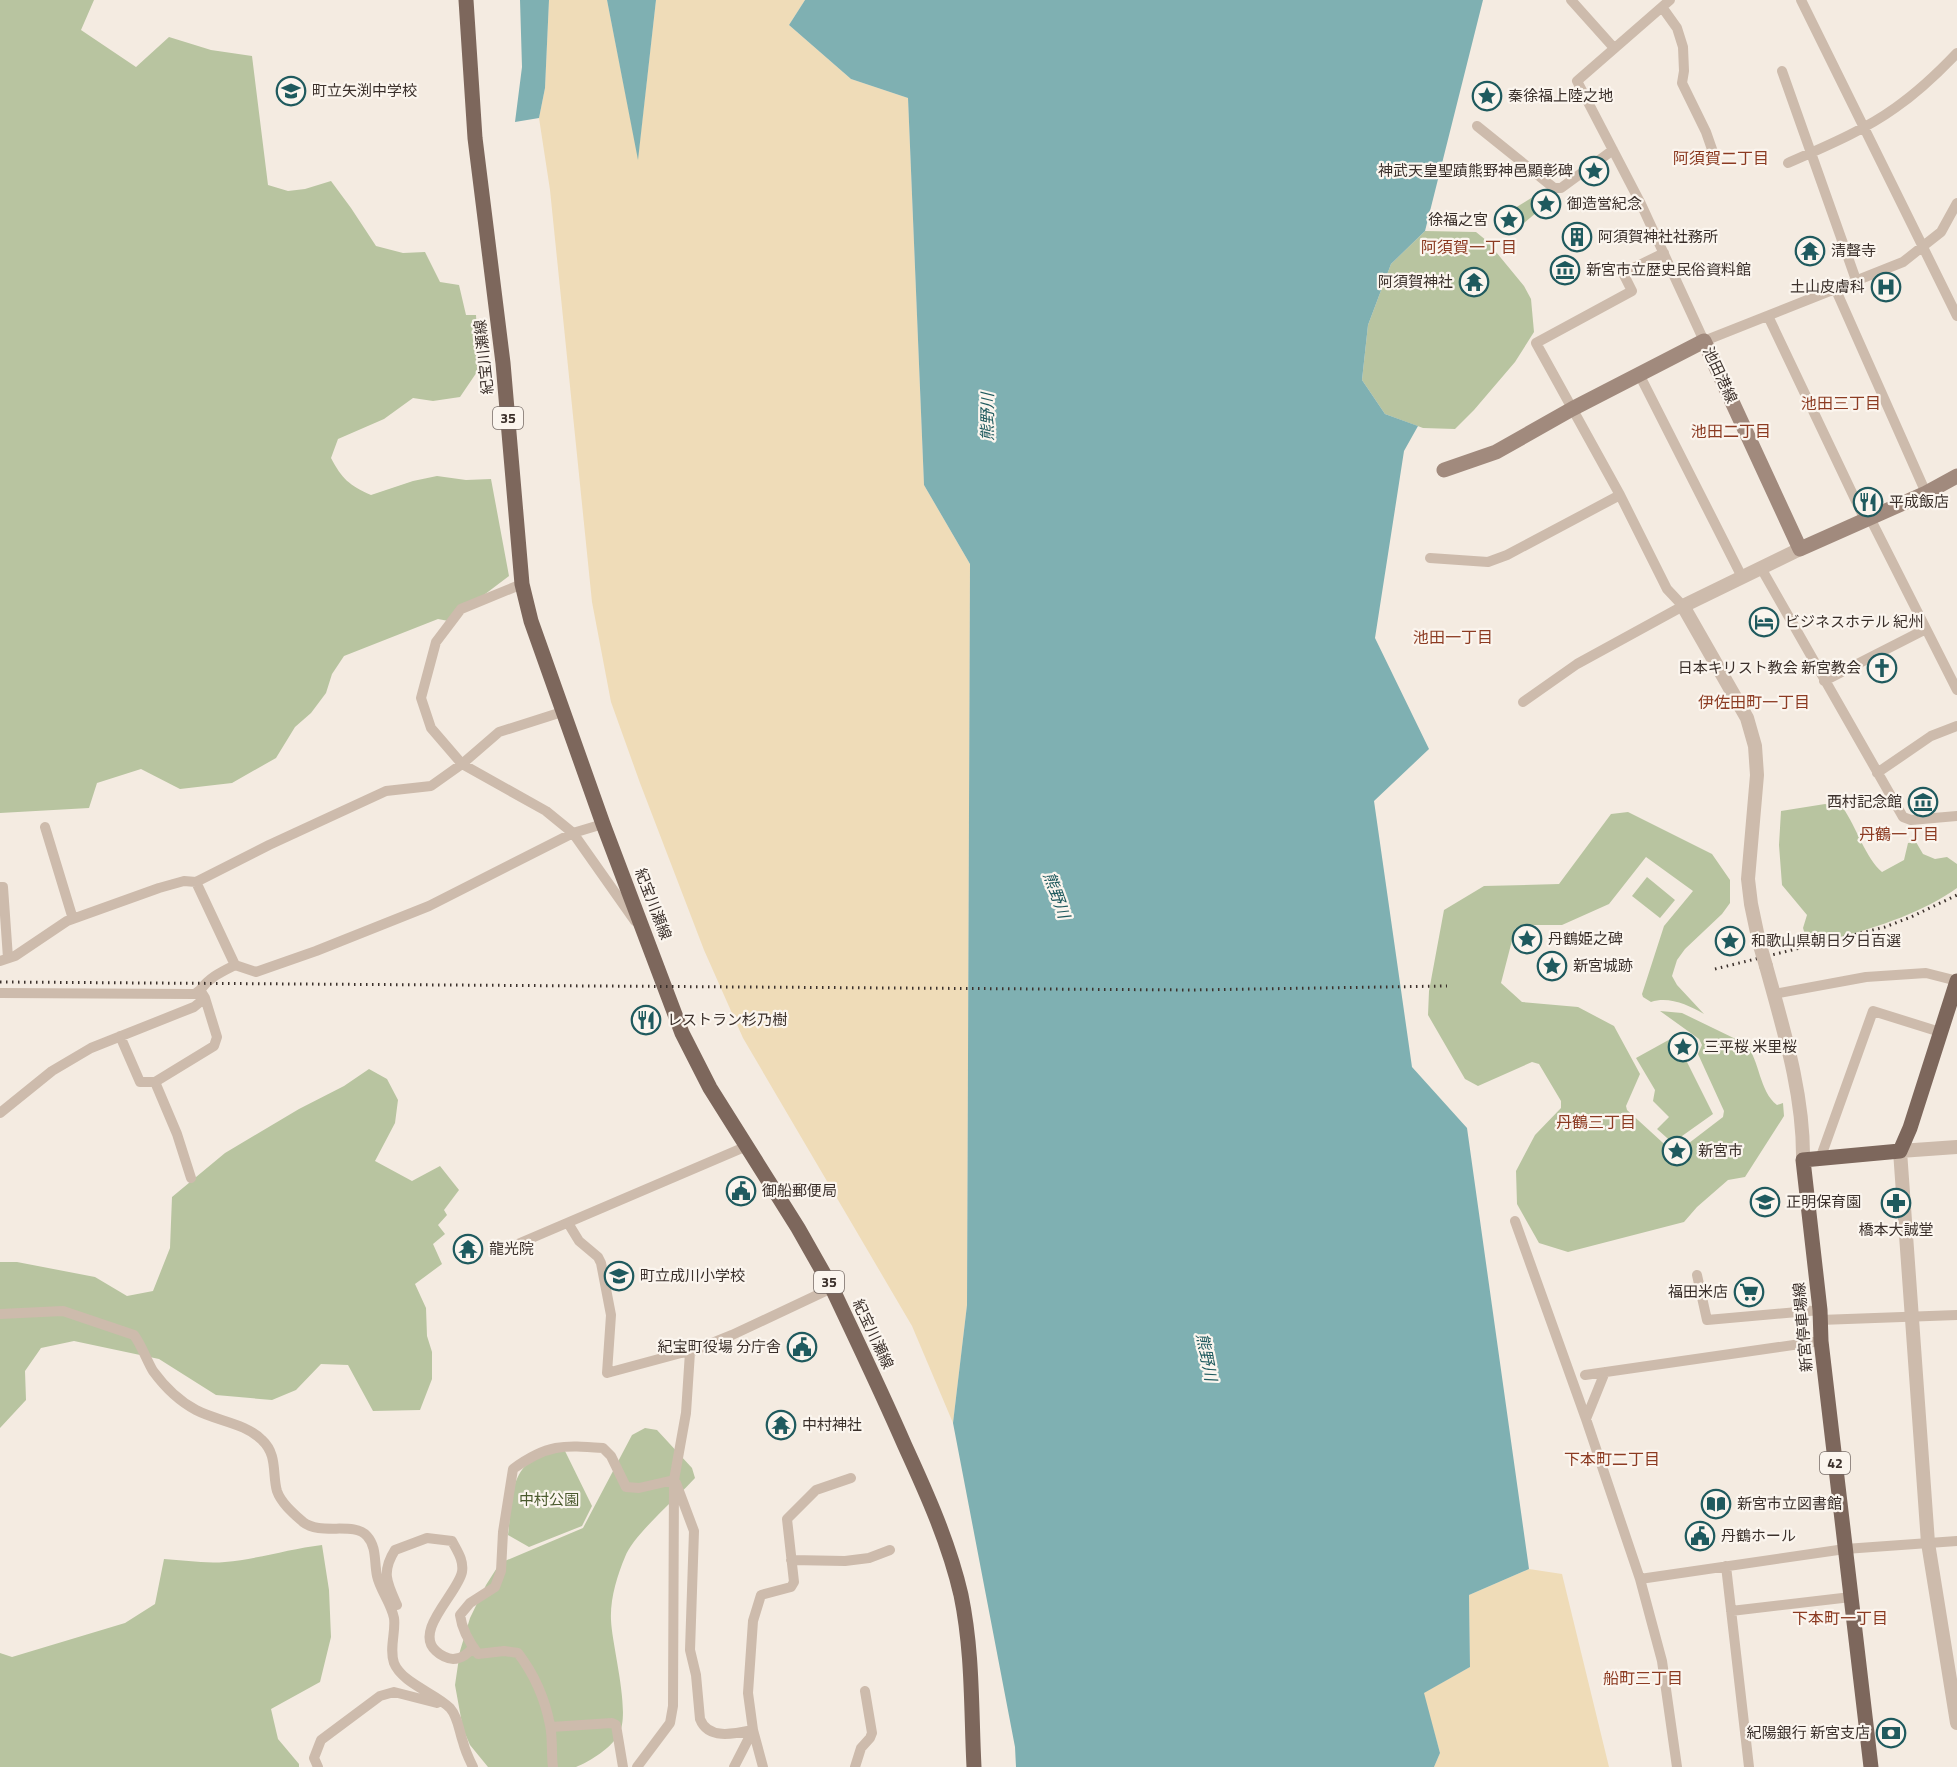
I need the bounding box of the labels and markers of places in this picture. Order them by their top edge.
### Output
school or university icon: 町立矢渕中学校 [275,75,307,107]
place label: 町立矢渕中学校 [312,79,417,102]
place icon: 秦徐福上陸之地 [1471,80,1503,112]
place label: 秦徐福上陸之地 [1508,84,1613,107]
place icon: 神武天皇聖蹟熊野神邑顯彰碑 [1578,155,1610,187]
place label: 神武天皇聖蹟熊野神邑顯彰碑 [1378,159,1573,182]
place icon: 御造営紀念 [1530,188,1562,220]
place label: 御造営紀念 [1567,192,1642,215]
place icon: 徐福之宮 [1493,204,1525,236]
place label: 徐福之宮 [1428,208,1488,231]
building icon: 阿須賀神社社務所 [1561,221,1593,253]
place label: 阿須賀神社社務所 [1598,225,1718,248]
temple icon: 清聲寺 [1794,235,1826,267]
place label: 清聲寺 [1831,239,1876,262]
museum icon: 新宮市立歴史民俗資料館 [1549,254,1581,286]
place label: 新宮市立歴史民俗資料館 [1586,258,1751,281]
temple icon: 阿須賀神社 [1458,266,1490,298]
place label: 阿須賀神社 [1378,270,1453,293]
hospital icon: 土山皮膚科 [1870,271,1902,303]
place label: 土山皮膚科 [1790,275,1865,298]
restaurant icon: 平成飯店 [1852,486,1884,518]
place label: 平成飯店 [1889,490,1949,513]
hotel icon: ビジネスホテル 紀州 [1748,606,1780,638]
place label: ビジネスホテル 紀州 [1785,610,1923,633]
church icon: 日本キリスト教会 新宮教会 [1866,652,1898,684]
place label: 日本キリスト教会 新宮教会 [1678,656,1861,679]
museum icon: 西村記念館 [1907,786,1939,818]
place label: 西村記念館 [1827,790,1902,813]
place icon: 丹鶴姫之碑 [1511,923,1543,955]
place icon: 和歌山県朝日夕日百選 [1714,925,1746,957]
place label: 丹鶴姫之碑 [1548,927,1623,950]
place label: 和歌山県朝日夕日百選 [1751,929,1901,952]
place icon: 新宮城跡 [1536,950,1568,982]
place label: 新宮城跡 [1573,954,1633,977]
restaurant icon: レストラン杉乃樹 [630,1004,662,1036]
place label: レストラン杉乃樹 [667,1008,787,1031]
place icon: 三平桜 米里桜 [1667,1031,1699,1063]
place label: 三平桜 米里桜 [1704,1035,1797,1058]
place icon: 新宮市 [1661,1135,1693,1167]
place label: 新宮市 [1698,1139,1743,1162]
public building icon: 御船郵便局 [725,1175,757,1207]
place label: 御船郵便局 [762,1179,837,1202]
school or university icon: 正明保育園 [1749,1186,1781,1218]
pharmacy icon: 橋本大誠堂 [1880,1187,1912,1219]
place label: 正明保育園 [1786,1190,1861,1213]
place label: 橋本大誠堂 [1858,1218,1934,1241]
temple icon: 龍光院 [452,1233,484,1265]
place label: 龍光院 [489,1237,534,1260]
school or university icon: 町立成川小学校 [603,1260,635,1292]
place label: 町立成川小学校 [640,1264,745,1287]
supermarket icon: 福田米店 [1733,1276,1765,1308]
place label: 福田米店 [1668,1280,1728,1303]
public building icon: 紀宝町役場 分庁舎 [786,1331,818,1363]
place label: 紀宝町役場 分庁舎 [658,1335,781,1358]
temple icon: 中村神社 [765,1409,797,1441]
place label: 中村神社 [802,1413,862,1436]
library icon: 新宮市立図書館 [1700,1488,1732,1520]
place label: 新宮市立図書館 [1737,1492,1842,1515]
public building icon: 丹鶴ホール [1684,1520,1716,1552]
place label: 丹鶴ホール [1721,1524,1796,1547]
bank icon: 紀陽銀行 新宮支店 [1875,1717,1907,1749]
place label: 紀陽銀行 新宮支店 [1747,1721,1870,1744]

